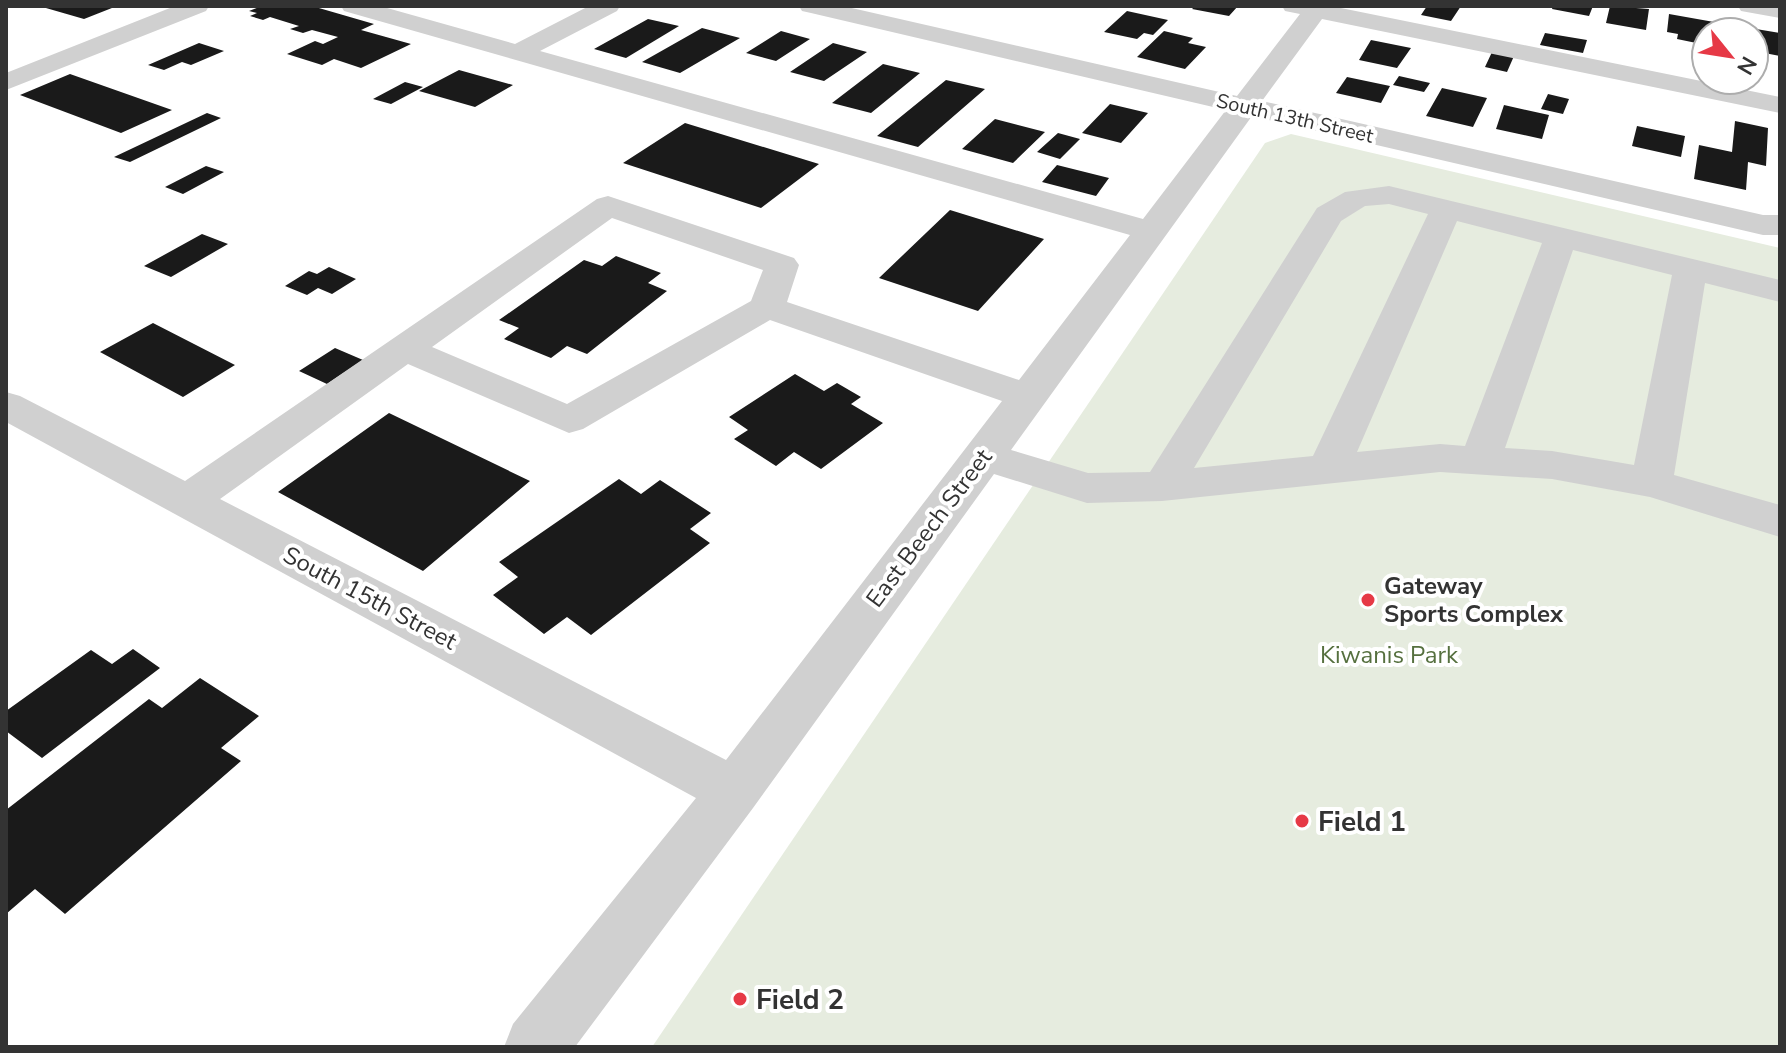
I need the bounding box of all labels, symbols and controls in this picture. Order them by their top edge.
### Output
north arrow [1690,16,1770,96]
text: N [1729,51,1764,80]
street label: South 13th Street [1214,87,1377,150]
street label: East Beech Street [859,442,1000,614]
street label: South 15th Street [278,539,463,658]
place label: Gateway Sports Complex [1384,570,1564,630]
marker: Gateway Sports Complex [1359,591,1377,609]
park label: Kiwanis Park [1320,639,1459,671]
place label: Field 1 [1318,803,1406,841]
marker: Field 1 [1293,812,1311,830]
place label: Field 2 [756,981,844,1019]
marker: Field 2 [731,990,749,1008]

